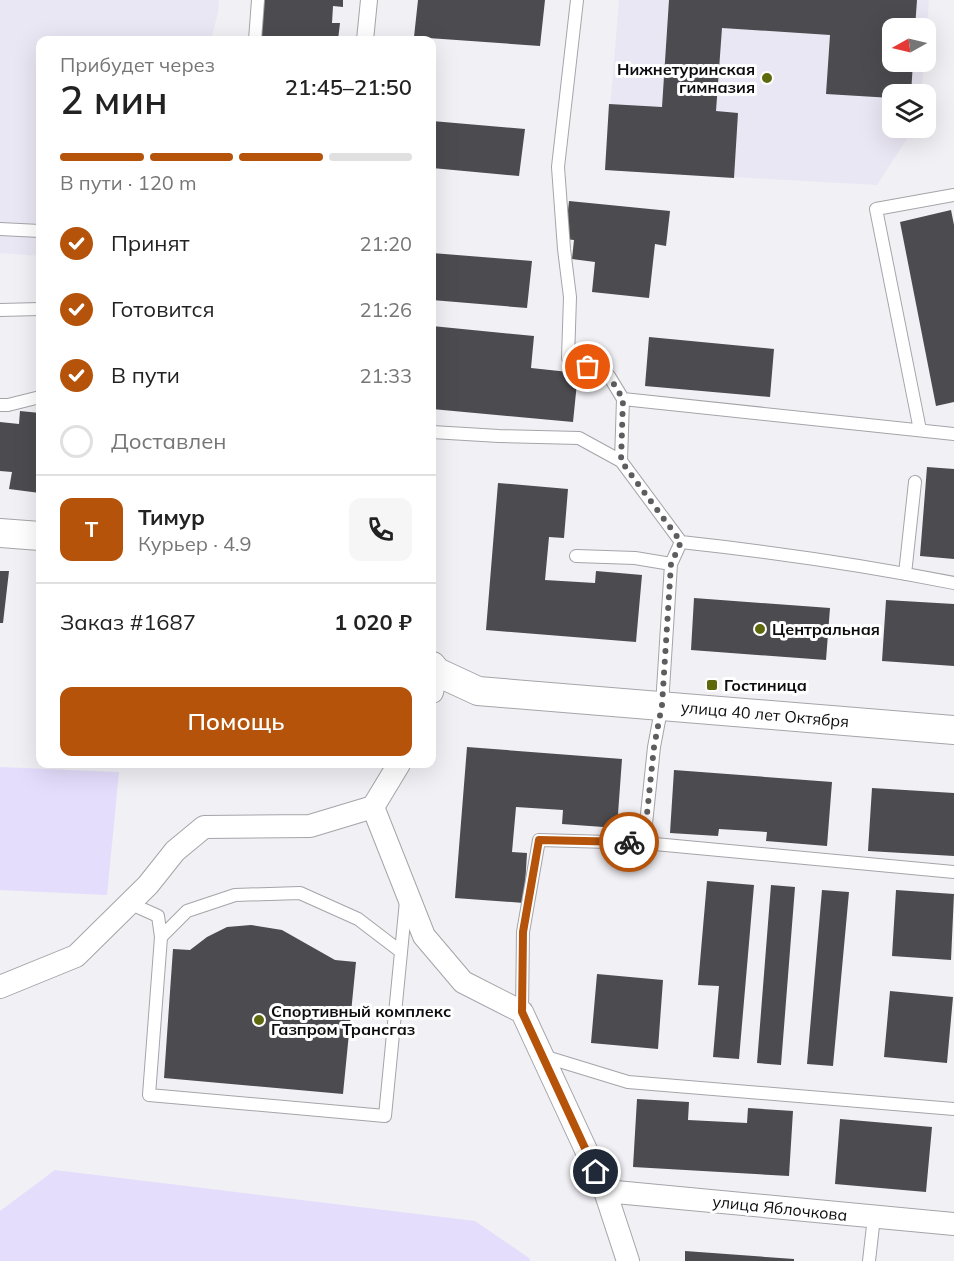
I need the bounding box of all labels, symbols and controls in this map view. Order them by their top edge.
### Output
north arrow [882,18,936,72]
map controls [882,18,936,138]
text: Прибудет через [60,52,215,77]
place label: Нижнетуринская гимназия [617,59,755,97]
marker: Нижнетуринская гимназия [760,71,774,85]
text: 21:45–21:50 [285,73,412,101]
text: 2 мин [60,75,168,124]
button: layers [882,84,936,138]
text: В пути · 120 m [60,170,196,195]
icon: check [60,227,93,260]
text: Принят [111,229,190,257]
text: 21:20 [359,231,412,256]
icon: check [60,293,93,326]
text: Готовится [111,295,215,323]
text: 21:26 [359,297,412,322]
pin [562,341,613,392]
icon: bag [571,350,604,383]
icon: check [60,359,93,392]
text: В пути [111,361,180,389]
text: 21:33 [359,363,412,388]
text: Доставлен [111,427,227,455]
button: phone [349,498,412,561]
text: Тимур [138,503,205,531]
text: Т [85,515,98,543]
text: Курьер · 4.9 [138,531,252,556]
text: Заказ #1687 [60,608,196,636]
text: 1 020 ₽ [334,608,412,636]
place label: Центральная [772,619,880,639]
marker: Центральная [753,622,767,636]
place label: Гостиница [724,675,807,695]
marker: Гостиница [705,678,719,692]
button: Помощь [60,687,412,756]
street label: улица 40 лет Октября [680,697,850,731]
courier [599,812,659,872]
icon: bike [613,826,646,859]
place label: Спортивный комплекс Газпром Трансгаз [271,1001,451,1039]
marker: Спортивный комплекс Газпром Трансгаз [252,1013,266,1027]
pin [570,1146,621,1197]
icon: home [579,1155,612,1188]
street label: улица Яблочкова [712,1191,848,1225]

